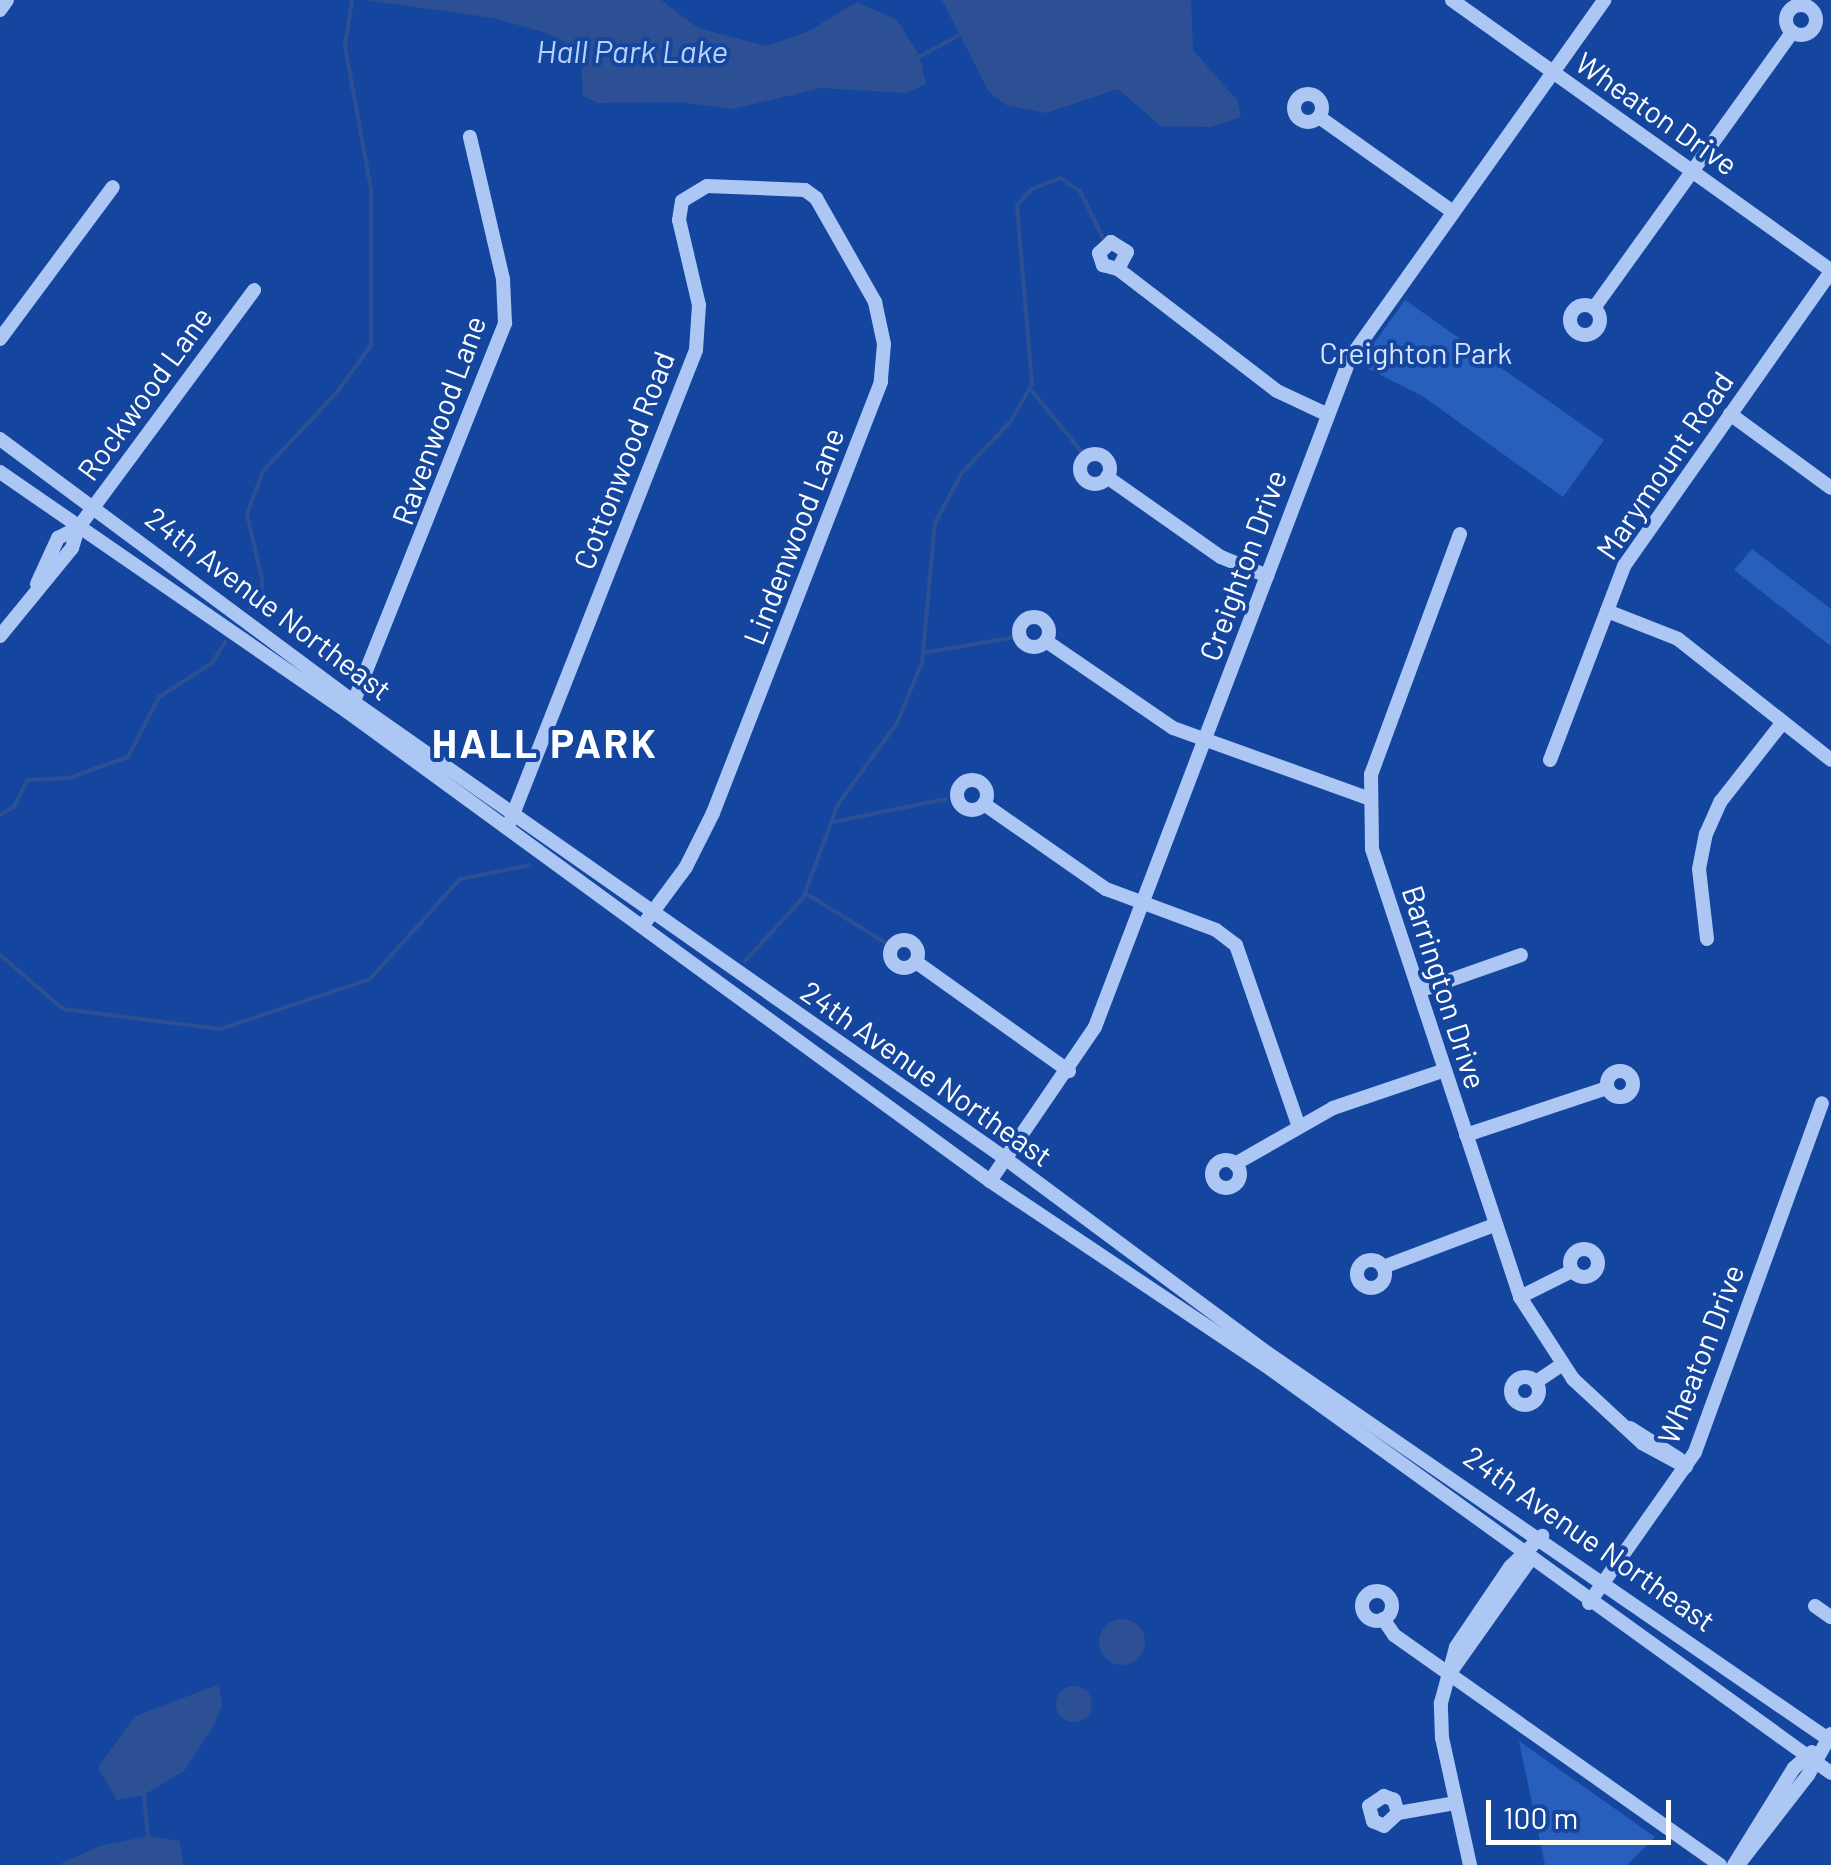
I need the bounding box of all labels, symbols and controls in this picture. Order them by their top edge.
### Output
water label: Hall Park Lake [536,31,728,69]
street label: Wheaton Drive [1569,44,1745,182]
street label: Rockwood Lane [69,299,219,487]
street label: Ravenwood Lane [384,311,492,529]
park label: Creighton Park [1320,334,1512,370]
street label: Cottonwood Road [565,346,681,574]
street label: Marymount Road [1588,364,1740,566]
street label: Lindenwood Lane [735,422,851,650]
street label: Creighton Drive [1191,465,1293,665]
street label: 24th Avenue Northeast [139,499,399,707]
district label: HALL PARK [432,718,658,766]
street label: Barrington Drive [1395,881,1495,1093]
street label: 24th Avenue Northeast [794,973,1060,1173]
street label: Wheaton Drive [1649,1259,1751,1449]
street label: 24th Avenue Northeast [1457,1438,1723,1638]
scale bar [1491,1780,1676,1842]
text: 100 m [1503,1799,1578,1835]

